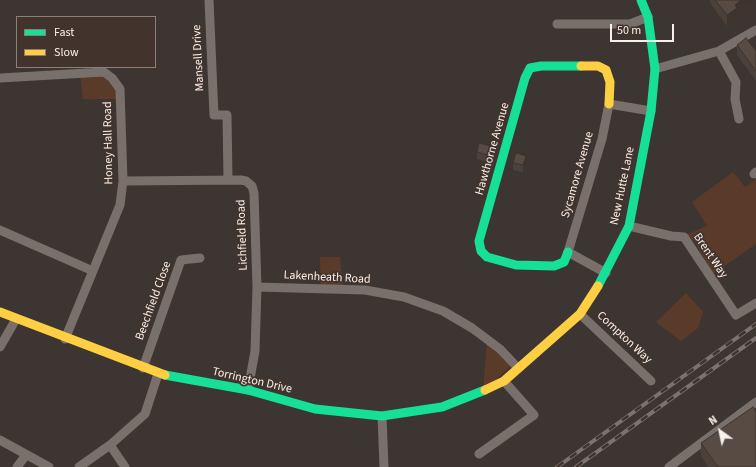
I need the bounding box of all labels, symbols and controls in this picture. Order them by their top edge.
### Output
legend [16,16,156,68]
scale bar [612,16,676,42]
text: 50 m [617,22,641,39]
text: Fast [54,24,74,41]
street label: Mansell Drive [190,24,208,92]
text: Slow [54,44,79,61]
street label: Honey Hall Road [101,101,117,185]
street label: Hawthorne Avenue [473,101,513,197]
street label: Sycamore Avenue [559,130,597,220]
street label: New Hutte Lane [608,146,638,226]
street label: Lichfield Road [235,199,251,271]
street label: Brent Way [690,231,730,281]
street label: Beechfield Close [133,260,175,342]
street label: Lakenheath Road [283,269,371,287]
street label: Compton Way [593,309,655,367]
street label: Torrington Drive [211,365,293,397]
north arrow [700,411,740,451]
text: N [706,412,720,429]

